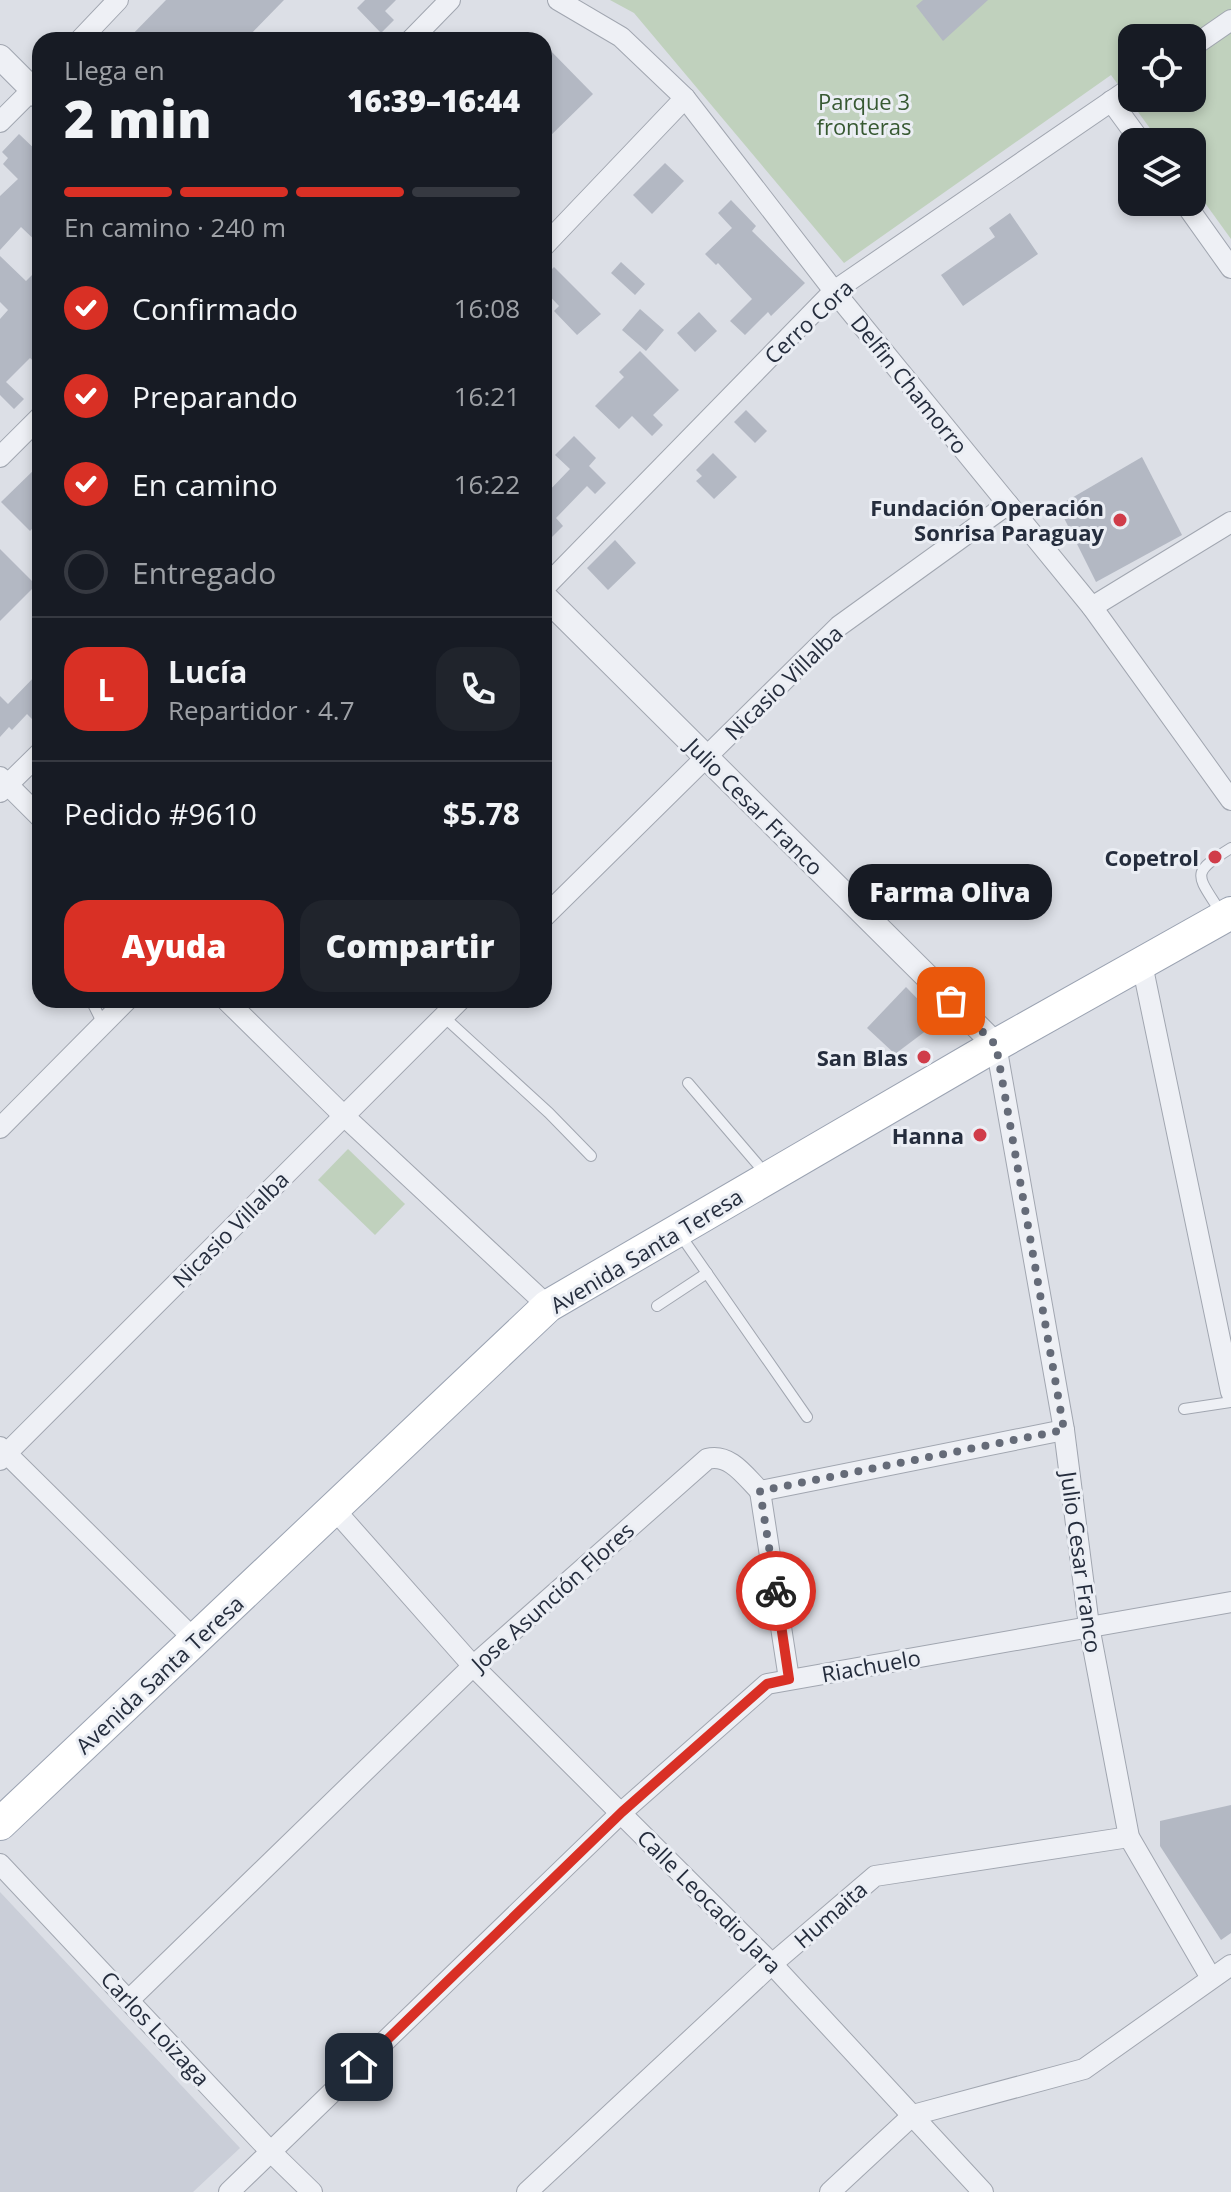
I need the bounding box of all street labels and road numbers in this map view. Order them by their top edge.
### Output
street label: Cerro Cora [757,272,859,370]
street label: Delfin Chamorro [845,308,975,460]
street label: Nicasio Villalba [718,618,848,746]
street label: Julio Cesar Franco [678,729,830,881]
street label: Nicasio Villalba [165,1164,295,1294]
street label: Avenida Santa Teresa [544,1181,748,1319]
street label: Julio Cesar Franco [1054,1467,1110,1655]
street label: Jose Asunción Flores [463,1515,640,1679]
street label: Avenida Santa Teresa [68,1588,250,1760]
street label: Riachuelo [819,1642,923,1688]
street label: Calle Leocadio Jara [631,1822,789,1980]
street label: Humaita [787,1874,873,1954]
street label: Carlos Loizaga [95,1964,217,2092]

